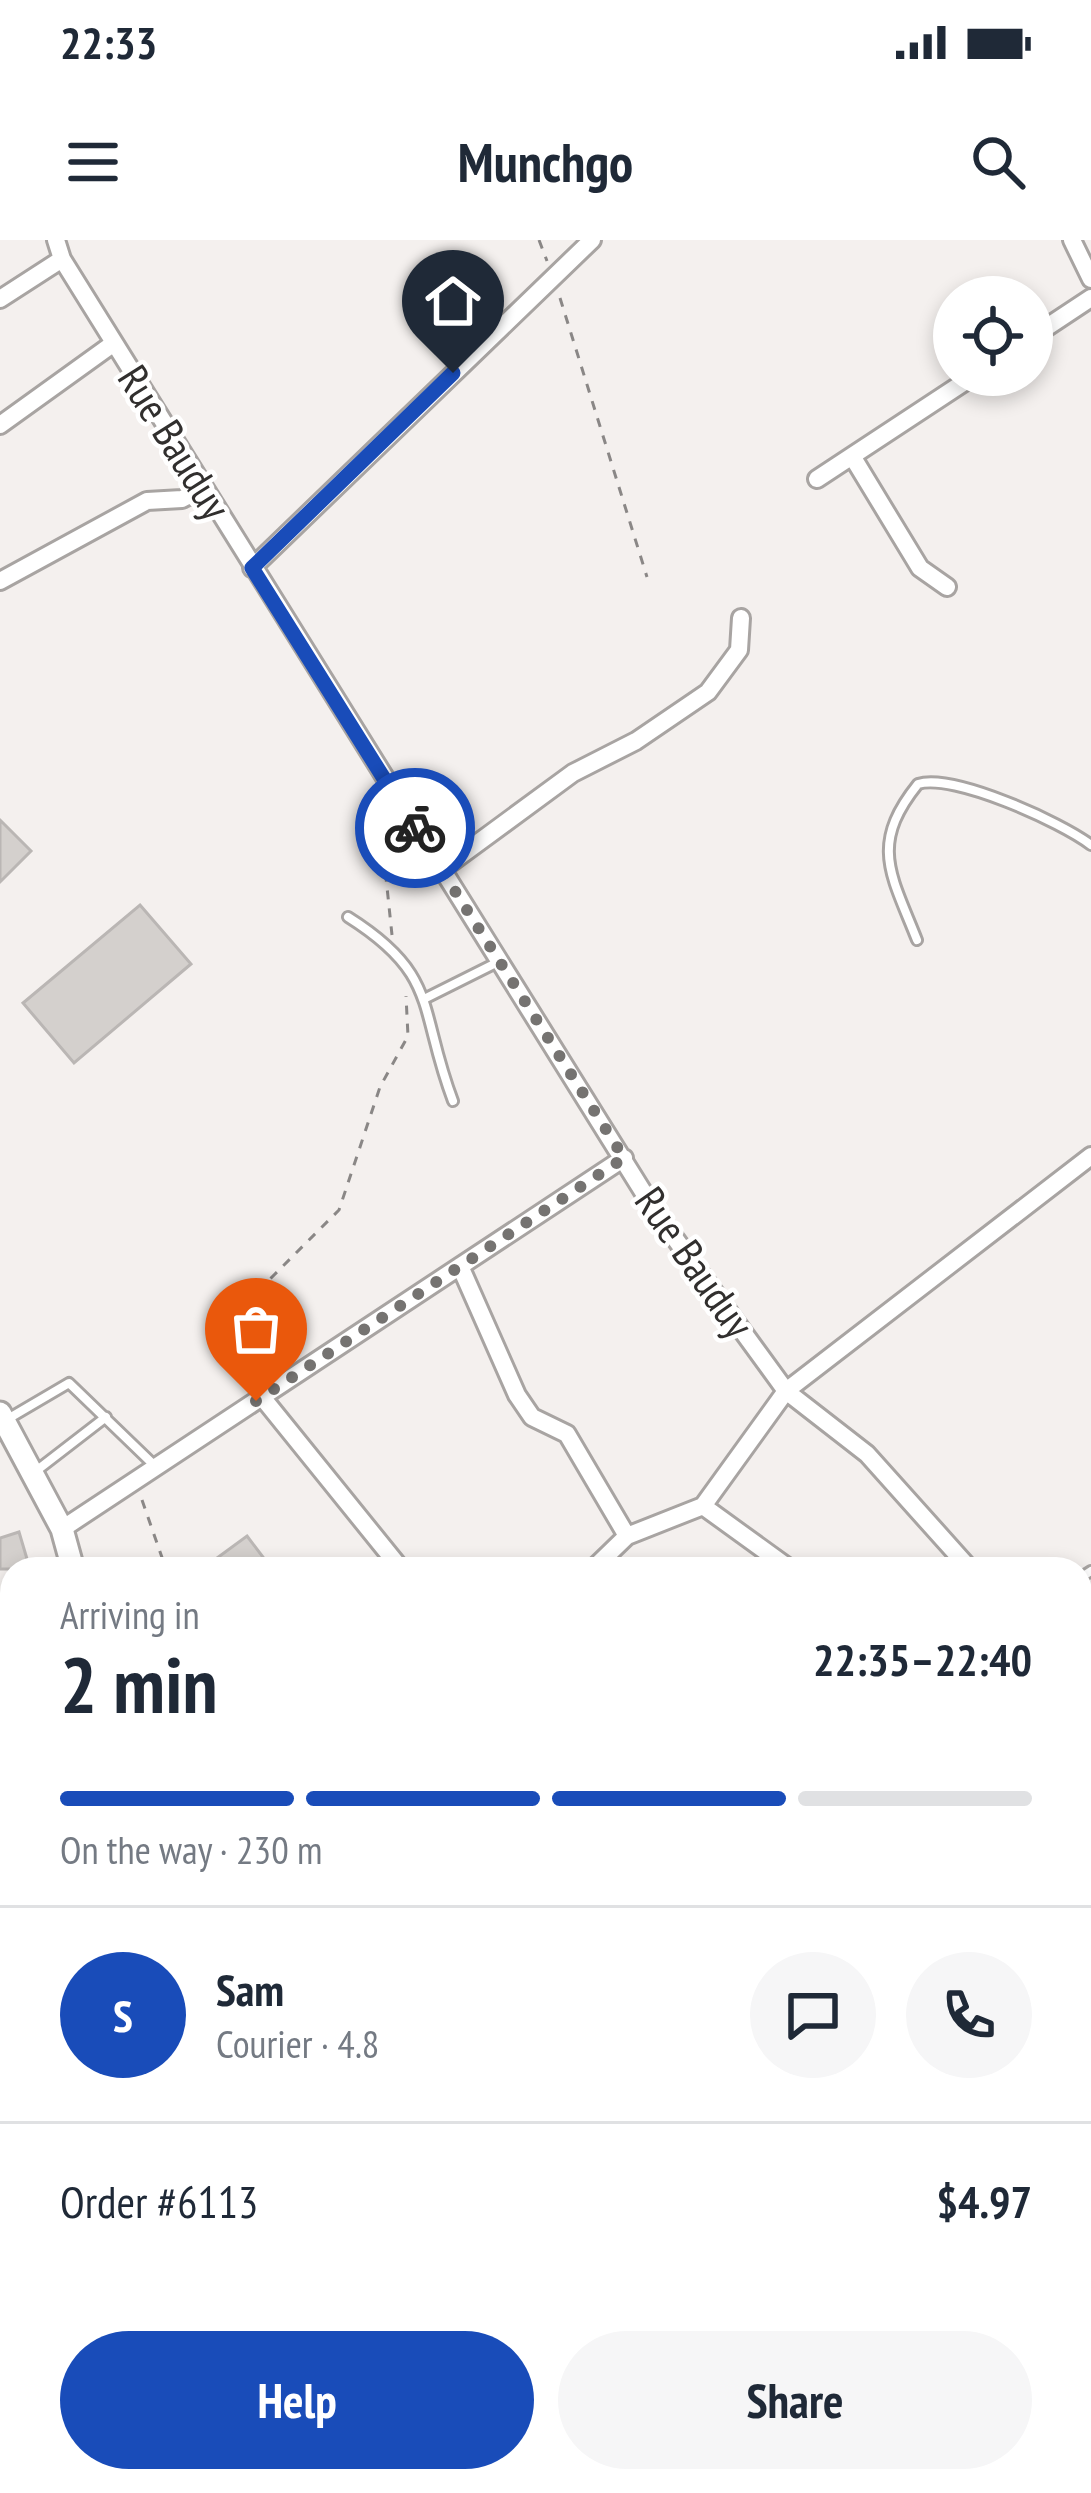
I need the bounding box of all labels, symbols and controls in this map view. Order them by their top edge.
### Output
text: 22:33 [60,13,157,71]
text: Munchgo [458,127,633,197]
icon: menu [60,129,126,195]
icon: search [965,129,1031,195]
pin [402,250,504,373]
icon: home [420,268,486,334]
map controls [933,276,1053,396]
button: locate [933,276,1053,396]
street label: Rue Bauduy [106,355,244,530]
courier [355,768,475,888]
icon: bike [382,795,448,861]
street label: Rue Bauduy [623,1176,767,1348]
pin [205,1278,307,1401]
icon: bag [223,1296,289,1362]
text: Arriving in [60,1589,200,1640]
text: 22:35–22:40 [813,1630,1032,1688]
text: 2 min [60,1634,218,1735]
text: On the way · 230 m [60,1824,322,1875]
button: chat [750,1952,876,2078]
button: phone [906,1952,1032,2078]
text: Sam [216,1960,284,2018]
text: S [113,1986,133,2044]
text: Courier · 4.8 [216,2018,379,2069]
text: Order #6113 [60,2172,258,2230]
text: $4.97 [936,2172,1032,2230]
button: Help [60,2331,534,2469]
button: Share [558,2331,1032,2469]

